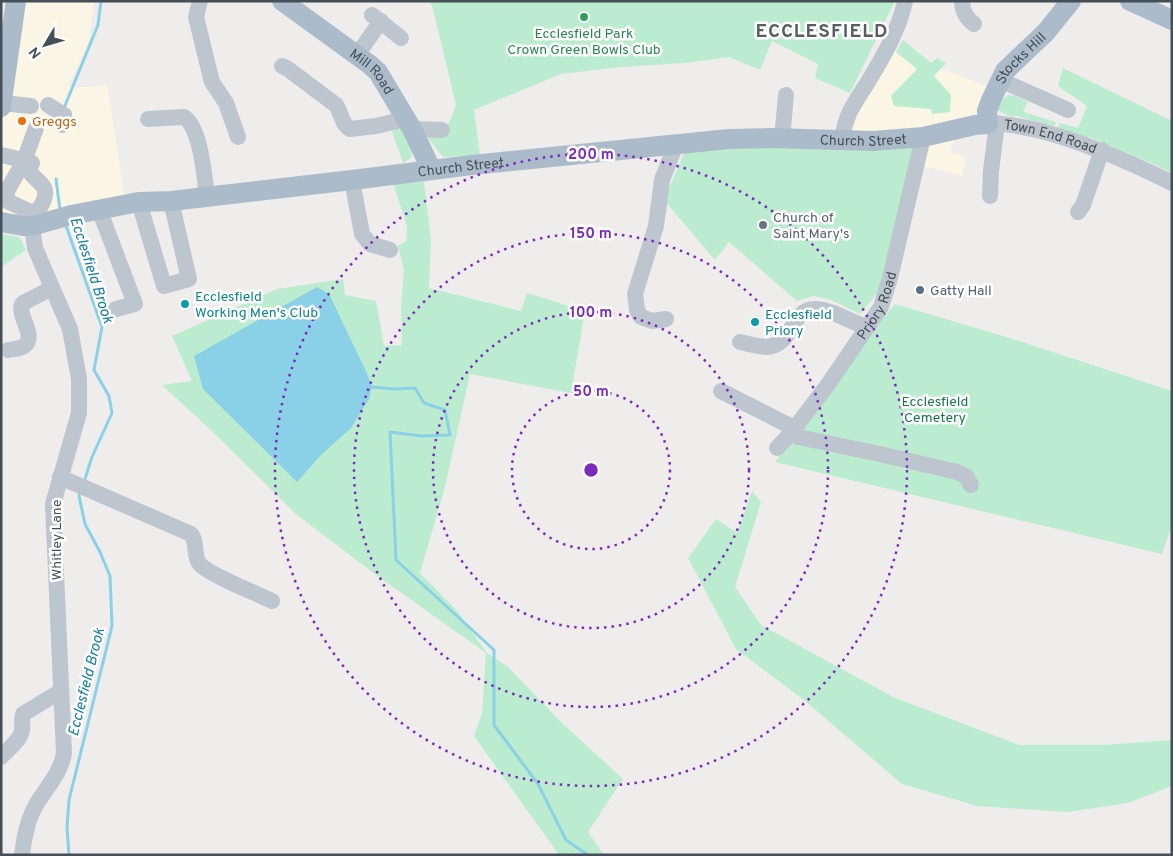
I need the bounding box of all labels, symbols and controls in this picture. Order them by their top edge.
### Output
marker: Ecclesfield Park Crown Green Bowls Club [578,11,590,23]
north arrow [20,20,70,70]
district label: ECCLESFIELD [756,20,888,44]
place label: Ecclesfield Park Crown Green Bowls Club [507,26,661,59]
street label: Stocks Hill [993,29,1050,87]
text: N [26,43,46,61]
street label: Mill Road [346,46,397,98]
place label: Greggs [32,114,77,131]
marker: Greggs [16,115,28,127]
street label: Town End Road [1003,117,1099,158]
street label: Church Street [820,131,907,151]
text: 200 m [568,146,614,165]
street label: Church Street [417,155,505,182]
place label: Church of Saint Mary's [773,210,849,243]
water label: Ecclesfield Brook [64,215,117,326]
marker: Church of Saint Mary's [757,219,769,231]
text: 150 m [570,225,612,244]
street label: Priory Road [854,270,901,344]
place label: Gatty Hall [930,283,992,300]
marker: Gatty Hall [914,284,926,296]
place label: Ecclesfield Working Men's Club [195,289,318,322]
marker: Ecclesfield Working Men's Club [179,298,191,310]
text: 100 m [570,304,612,323]
place label: Ecclesfield Priory [765,307,832,340]
marker: Ecclesfield Priory [749,316,761,328]
text: 50 m [573,383,609,402]
park label: Ecclesfield Cemetery [902,394,968,427]
centre of rings [582,461,600,479]
street label: Whitley Lane [49,500,66,580]
water label: Ecclesfield Brook [65,626,110,738]

